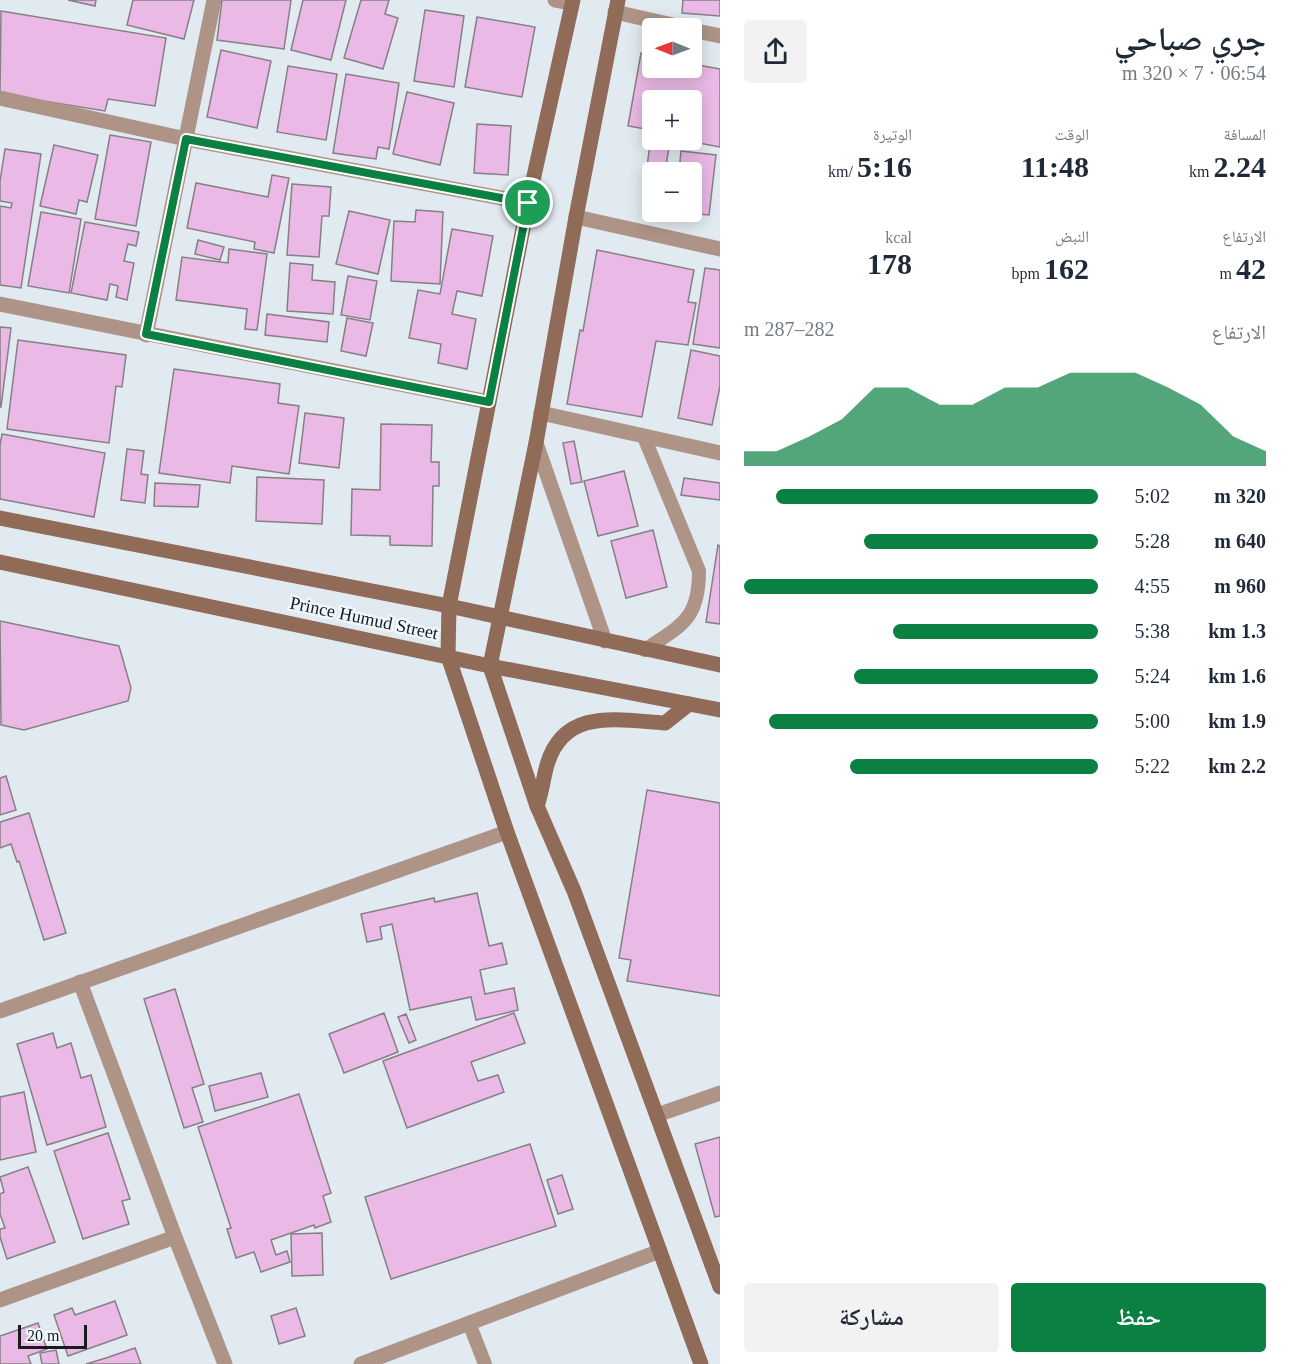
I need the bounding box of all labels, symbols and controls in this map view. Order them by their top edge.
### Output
north arrow [642,18,702,78]
map controls [642,18,702,222]
button: share [744,20,807,83]
text: جري صباحي [1114,21,1266,57]
text: 06:54 · 7 × 320 m [1122,62,1266,84]
button: + [642,90,702,150]
text: الوتيرة [873,126,912,143]
text: الوقت [1055,126,1089,143]
text: المسافة [1224,126,1266,143]
text: 5:16 [857,150,912,183]
text: 11:48 [1021,150,1089,183]
text: 2.24 [1214,150,1266,183]
button: − [642,162,702,222]
text: /km [828,163,857,180]
text: km [1189,163,1214,180]
pin [502,177,553,228]
icon: arrive [511,186,544,219]
text: النبض [1055,228,1089,245]
text: الارتفاع [1222,228,1266,245]
text: kcal [885,229,912,246]
text: 178 [867,247,912,280]
text: 162 [1044,252,1089,285]
text: 42 [1236,252,1266,285]
text: bpm [1012,265,1044,282]
text: m [1220,265,1236,282]
text: 282–287 m [744,318,835,340]
text: الارتفاع [1211,321,1266,343]
text: 5:02 [1134,485,1170,507]
text: 320 m [1214,485,1266,507]
text: 5:28 [1134,530,1170,552]
text: 640 m [1214,530,1266,552]
text: 4:55 [1134,575,1170,597]
text: 960 m [1214,575,1266,597]
street label: Prince Humud Street [288,593,440,643]
text: 5:38 [1134,620,1170,642]
text: 1.3 km [1208,620,1266,642]
text: 5:24 [1134,665,1170,687]
text: 1.6 km [1208,665,1266,687]
text: 5:00 [1134,710,1170,732]
text: 1.9 km [1208,710,1266,732]
text: 5:22 [1134,755,1170,777]
text: 2.2 km [1208,755,1266,777]
button: مشاركة [744,1283,999,1352]
button: حفظ [1011,1283,1266,1352]
scale bar [18,1322,87,1350]
text: 20 m [27,1327,59,1344]

